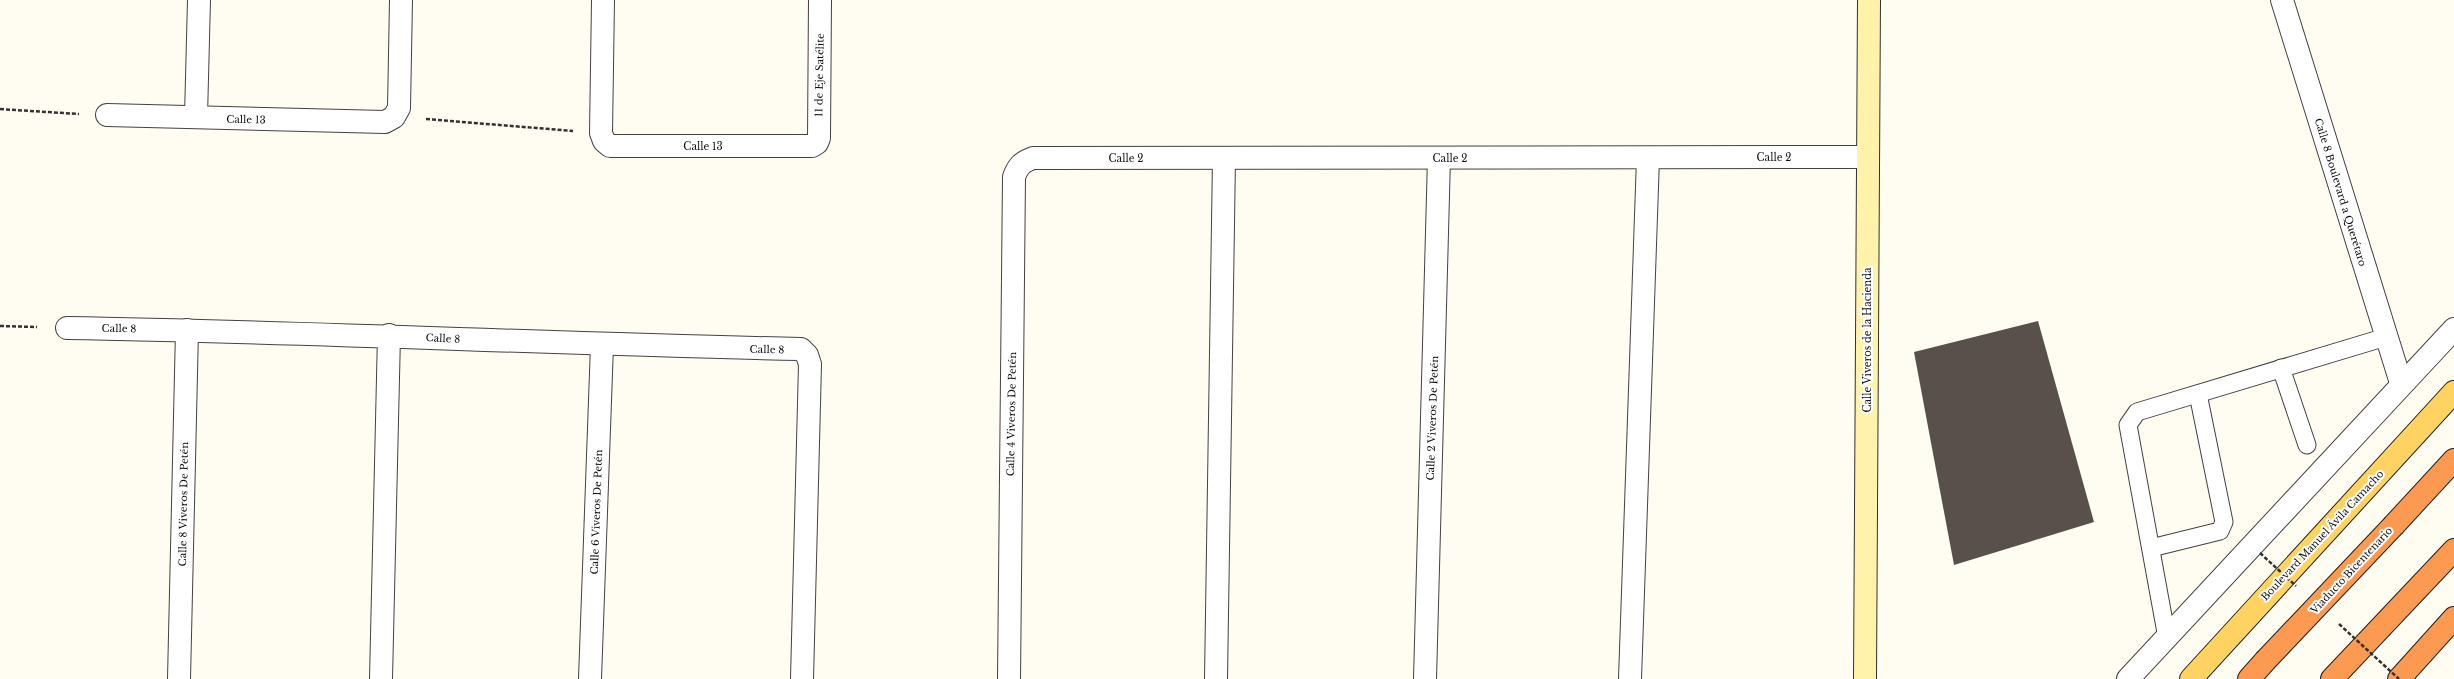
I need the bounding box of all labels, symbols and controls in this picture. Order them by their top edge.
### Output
street label: 11 de Eje Satélite [812,33,827,117]
street label: Calle 13 [226,113,266,126]
street label: Calle 8 Boulevard a Querétaro [2312,116,2369,268]
street label: Calle 13 [683,140,723,153]
street label: Calle 2 [1757,151,1791,164]
street label: Calle 2 [1109,152,1143,165]
street label: Calle 2 [1433,152,1467,165]
street label: Calle Viveros de la Hacienda [1861,267,1874,412]
street label: Calle 8 [102,322,136,335]
street label: Calle 8 [425,331,461,346]
street label: Calle 8 [750,343,784,356]
street label: Calle 4 Viveros De Petén [1004,352,1019,476]
street label: Calle 2 Viveros De Petén [1424,355,1441,481]
street label: Calle 8 Viveros De Petén [176,441,191,566]
street label: Calle 6 Viveros De Petén [588,449,605,575]
street label: Boulevard Manuel Ávila Camacho [2258,466,2387,603]
street label: Viaducto Bicentenario [2307,524,2395,617]

